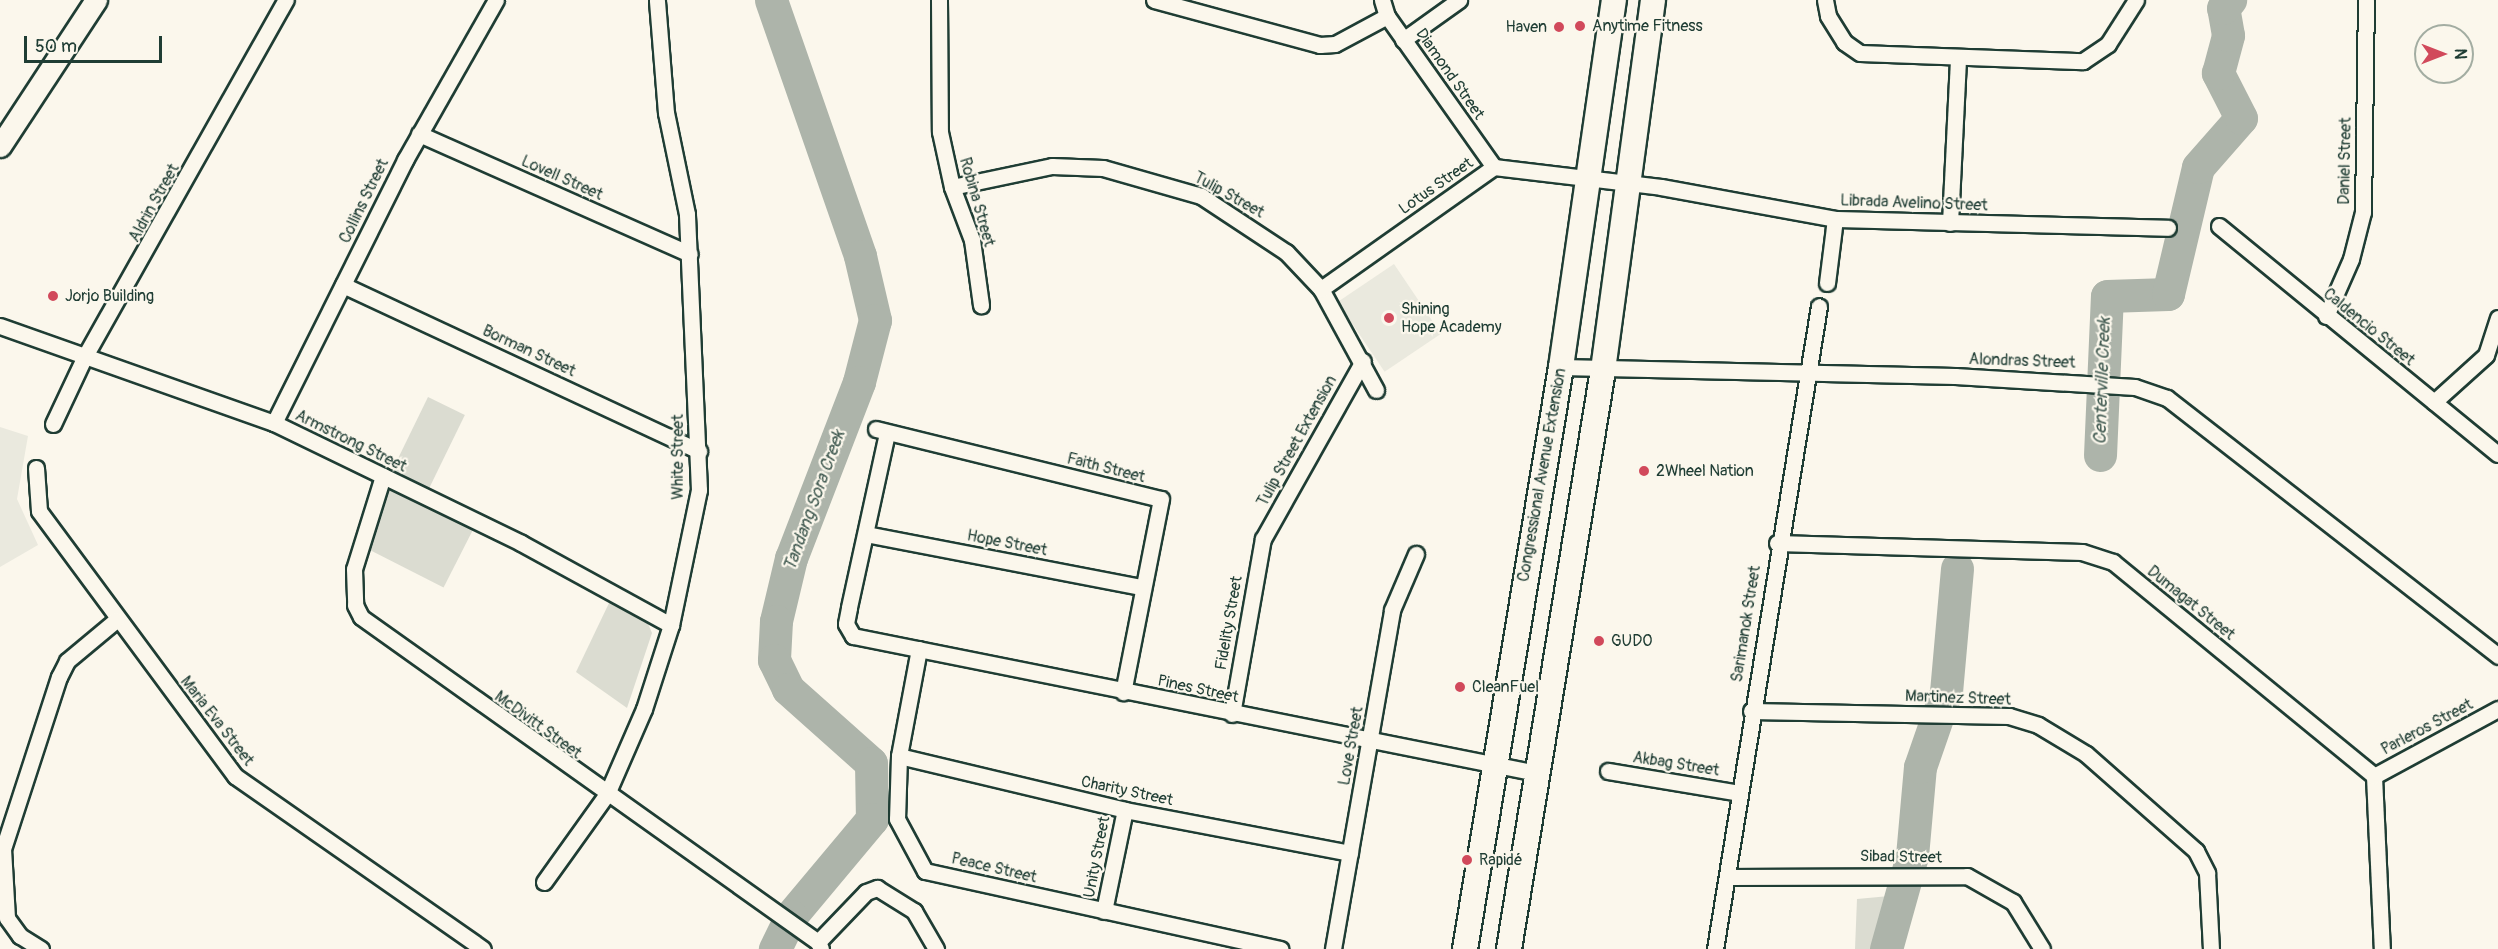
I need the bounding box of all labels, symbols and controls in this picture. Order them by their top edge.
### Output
place label: Anytime Fitness [1592,16,1703,36]
place label: Haven [1506,17,1547,37]
marker: Anytime Fitness [1573,19,1587,33]
marker: Haven [1552,20,1566,34]
scale bar [27,24,165,62]
north arrow [2414,24,2474,84]
street label: Diamond Street [1412,25,1488,123]
text: 50 m [35,35,77,58]
text: N [2450,49,2470,59]
street label: Daniel Street [2335,117,2355,205]
street label: Lovell Street [518,151,606,205]
street label: Lotus Street [1395,153,1477,219]
street label: Robina Street [955,155,999,249]
street label: Collins Street [335,156,393,246]
street label: Aldrin Street [125,161,183,245]
street label: Tulip Street [1190,168,1268,222]
street label: Librada Avelino Street [1840,191,1988,215]
street label: Caldencio Street [2319,284,2419,370]
place label: Jorjo Building [65,286,154,306]
marker: Jorjo Building [46,289,60,303]
place label: Shining Hope Academy [1401,299,1502,337]
marker: Shining Hope Academy [1382,311,1396,325]
water label: Centerville Creek [2090,317,2116,445]
street label: Borman Street [479,321,579,381]
street label: Alondras Street [1968,350,2076,372]
street label: Congressional Avenue Extension [1514,367,1570,583]
street label: Tulip Street Extension [1253,372,1341,510]
street label: Armstrong Street [292,406,410,476]
street label: White Street [668,414,688,500]
water label: Tandang Sora Creek [780,428,850,574]
street label: Faith Street [1065,449,1147,487]
place label: 2Wheel Nation [1656,461,1754,481]
marker: 2Wheel Nation [1637,464,1651,478]
street label: Hope Street [965,526,1049,560]
street label: Dumagat Street [2143,562,2239,644]
street label: Sarimanok Street [1727,564,1765,684]
street label: Fidelity Street [1211,574,1247,672]
place label: GUDO [1611,631,1652,651]
marker: GUDO [1592,634,1606,648]
street label: Pines Street [1156,671,1240,707]
street label: Maria Eva Street [176,672,258,770]
place label: CleanFuel [1472,677,1539,697]
marker: CleanFuel [1453,680,1467,694]
street label: McDivitt Street [491,687,585,763]
street label: Martinez Street [1905,687,2011,709]
street label: Parleros Street [2378,695,2476,759]
street label: Love Street [1335,705,1367,787]
street label: Akbag Street [1631,748,1721,780]
street label: Charity Street [1079,772,1175,810]
street label: Unity Street [1080,815,1114,899]
street label: Sibad Street [1860,847,1942,867]
street label: Peace Street [949,849,1039,887]
place label: Rapidé [1479,850,1522,870]
marker: Rapidé [1460,853,1474,867]

